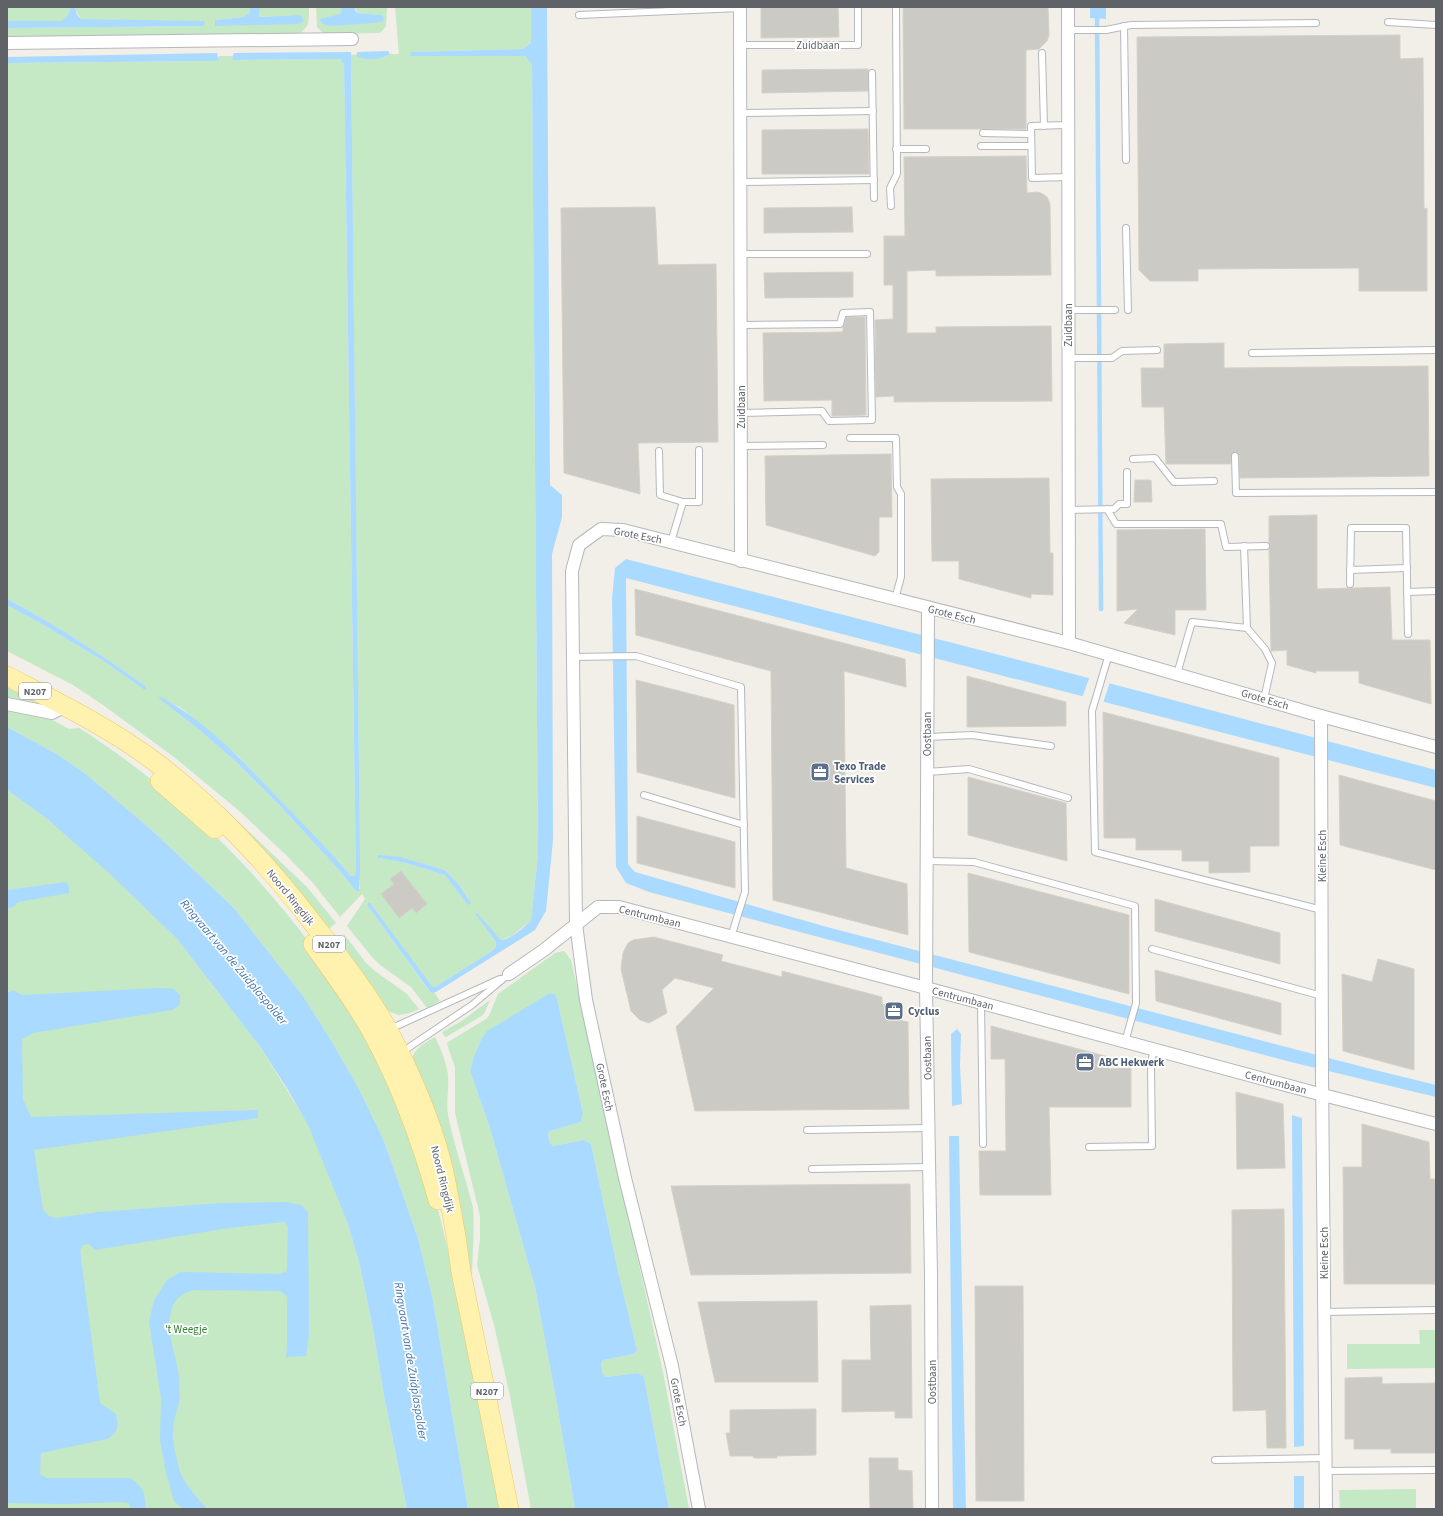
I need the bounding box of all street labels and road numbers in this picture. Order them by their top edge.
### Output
street label: Zuidbaan [796,38,840,53]
street label: Zuidbaan [1061,303,1076,347]
street label: Zuidbaan [734,385,749,429]
street label: Grote Esch [612,523,663,548]
street label: Grote Esch [926,601,977,628]
road number: N207 [19,683,51,699]
street label: Grote Esch [1239,686,1290,713]
street label: Oostbaan [920,712,935,756]
street label: Kleine Esch [1315,830,1330,882]
street label: Noord Ringdijk [263,866,318,929]
street label: Centrumbaan [617,902,682,931]
road number: N207 [313,936,345,952]
street label: Centrumbaan [930,983,995,1014]
street label: Oostbaan [920,1036,935,1080]
street label: Grote Esch [592,1062,617,1113]
street label: Centrumbaan [1243,1067,1308,1098]
street label: Noord Ringdijk [427,1144,458,1215]
street label: Kleine Esch [1317,1227,1332,1279]
street label: Oostbaan [925,1360,940,1404]
street label: Grote Esch [666,1377,691,1428]
road number: N207 [471,1383,503,1399]

